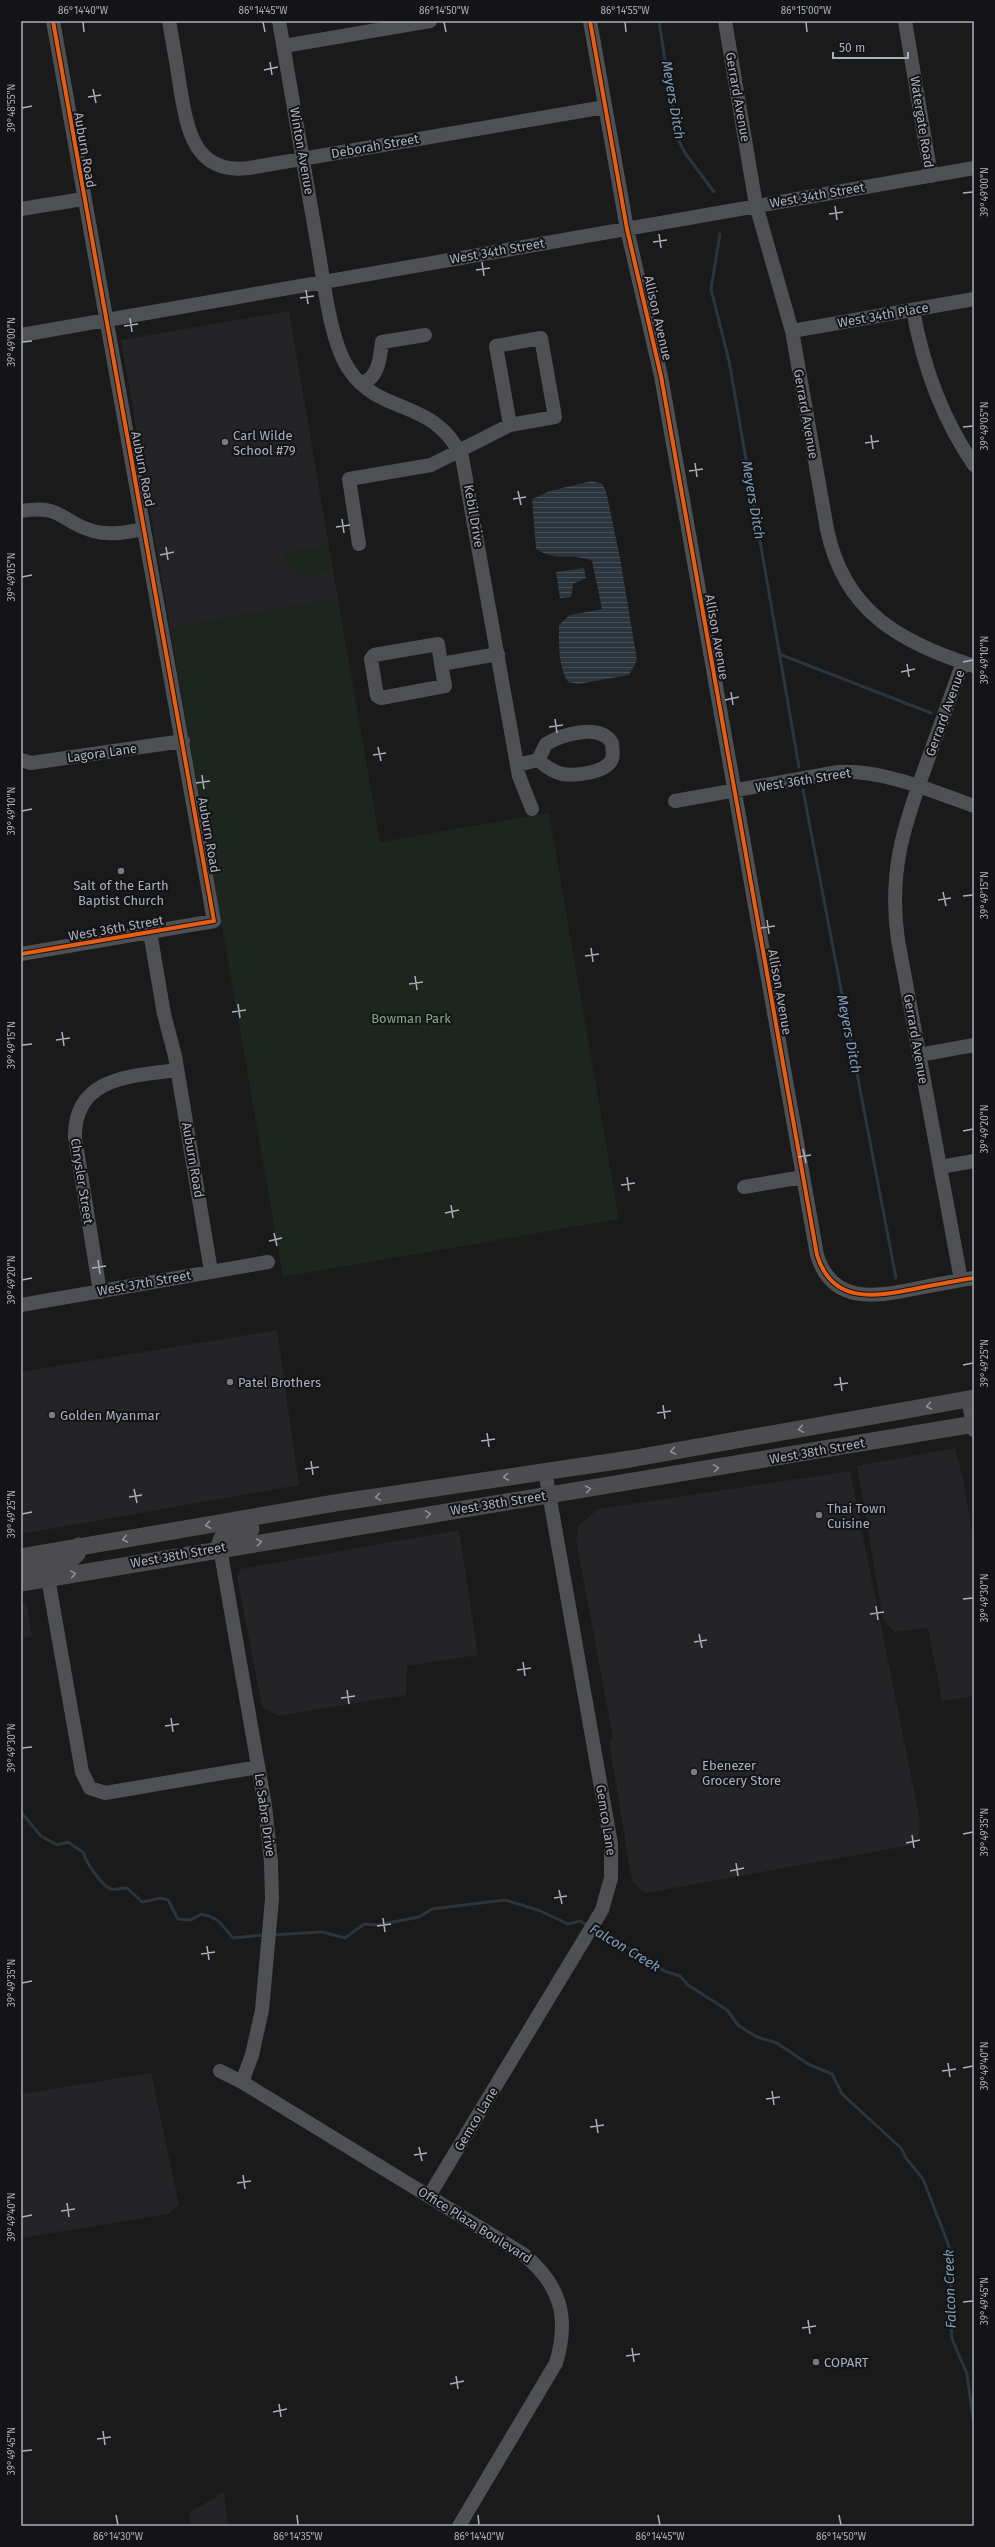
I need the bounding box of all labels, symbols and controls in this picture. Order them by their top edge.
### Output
text: 86°14'40"W [58,5,109,17]
text: 86°14'45"W [238,5,288,17]
text: 86°14'50"W [419,5,470,17]
text: 86°14'55"W [600,5,650,17]
text: 86°15'00"W [781,5,832,17]
scale bar [833,34,908,60]
text: 50 m [839,41,865,55]
street label: Gerrard Avenue [723,51,753,143]
water label: Meyers Ditch [658,59,688,141]
street label: Watergate Road [907,75,937,169]
text: 39°48'55"N [6,84,18,132]
street label: Winton Avenue [287,106,317,196]
street label: Auburn Road [71,111,99,189]
street label: Deborah Street [330,131,420,161]
text: 39°49'00"N [979,167,991,217]
street label: West 34th Street [768,179,866,211]
street label: West 34th Street [448,235,546,267]
street label: Allison Avenue [641,274,675,362]
street label: West 34th Place [836,300,930,330]
text: 39°49'00"N [6,317,18,367]
street label: Gerrard Avenue [791,368,821,460]
text: 39°49'05"N [979,402,991,450]
place label: Carl Wilde School #79 [233,428,296,458]
street label: Auburn Road [128,430,158,508]
marker: Carl Wilde School #79 [220,437,230,447]
water label: Meyers Ditch [738,459,768,541]
street label: Kebil Drive [461,483,487,549]
text: 39°49'05"N [6,553,18,601]
street label: Allison Avenue [702,593,732,681]
text: 39°49'10"N [979,636,991,684]
street label: Gerrard Avenue [922,668,968,758]
street label: Lagora Lane [66,741,138,765]
street label: West 36th Street [754,765,852,795]
text: 39°49'10"N [6,787,18,835]
street label: Auburn Road [195,796,223,874]
marker: Salt of the Earth Baptist Church [116,866,126,876]
text: 39°49'15"N [979,871,991,919]
place label: Salt of the Earth Baptist Church [73,878,169,908]
street label: West 36th Street [67,912,165,944]
street label: Allison Avenue [765,948,795,1036]
water label: Meyers Ditch [833,993,865,1075]
street label: Gerrard Avenue [901,993,931,1085]
park label: Bowman Park [371,1011,451,1026]
text: 39°49'15"N [6,1021,18,1069]
text: 39°49'20"N [979,1104,991,1154]
street label: Auburn Road [179,1121,207,1199]
street label: Chrysler Street [68,1137,96,1225]
text: 39°49'20"N [6,1255,18,1305]
street label: West 37th Street [96,1267,192,1299]
text: 39°49'25"N [979,1339,991,1387]
place label: Patel Brothers [238,1375,321,1390]
marker: Patel Brothers [225,1377,235,1387]
one-way arrow [926,1401,932,1410]
place label: Golden Myanmar [60,1408,160,1423]
marker: Golden Myanmar [47,1410,57,1420]
one-way arrow [798,1424,804,1433]
street label: West 38th Street [768,1435,866,1467]
one-way arrow [670,1446,676,1455]
one-way arrow [713,1464,719,1473]
one-way arrow [503,1472,509,1481]
one-way arrow [585,1486,591,1494]
street label: West 38th Street [449,1488,547,1518]
text: 39°49'25"N [6,1490,18,1538]
one-way arrow [375,1492,381,1501]
place label: Thai Town Cuisine [827,1501,886,1531]
one-way arrow [425,1510,432,1519]
marker: Thai Town Cuisine [814,1510,824,1520]
one-way arrow [205,1520,211,1529]
one-way arrow [122,1534,128,1543]
one-way arrow [256,1538,262,1546]
street label: West 38th Street [129,1539,227,1571]
one-way arrow [70,1570,76,1578]
text: 39°49'30"N [979,1573,991,1623]
text: 39°49'30"N [6,1723,18,1773]
place label: Ebenezer Grocery Store [702,1758,781,1788]
marker: Ebenezer Grocery Store [689,1767,699,1777]
street label: Le Sabre Drive [252,1772,278,1858]
street label: Gemco Lane [593,1783,619,1857]
text: 39°49'35"N [979,1808,991,1856]
water label: Falcon Creek [587,1920,664,1976]
text: 39°49'35"N [6,1959,18,2007]
text: 39°49'40"N [979,2041,991,2091]
street label: Gemco Lane [451,2084,501,2154]
street label: Office Plaza Boulevard [415,2184,535,2266]
text: 39°49'40"N [6,2192,18,2242]
water label: Falcon Creek [940,2249,960,2329]
text: 39°49'45"N [979,2277,991,2325]
place label: COPART [824,2355,869,2370]
marker: COPART [811,2357,821,2367]
text: 39°49'45"N [6,2427,18,2475]
text: 86°14'30"W [93,2531,144,2543]
text: 86°14'35"W [273,2531,323,2543]
text: 86°14'40"W [454,2531,505,2543]
text: 86°14'45"W [635,2531,685,2543]
text: 86°14'50"W [816,2531,867,2543]

